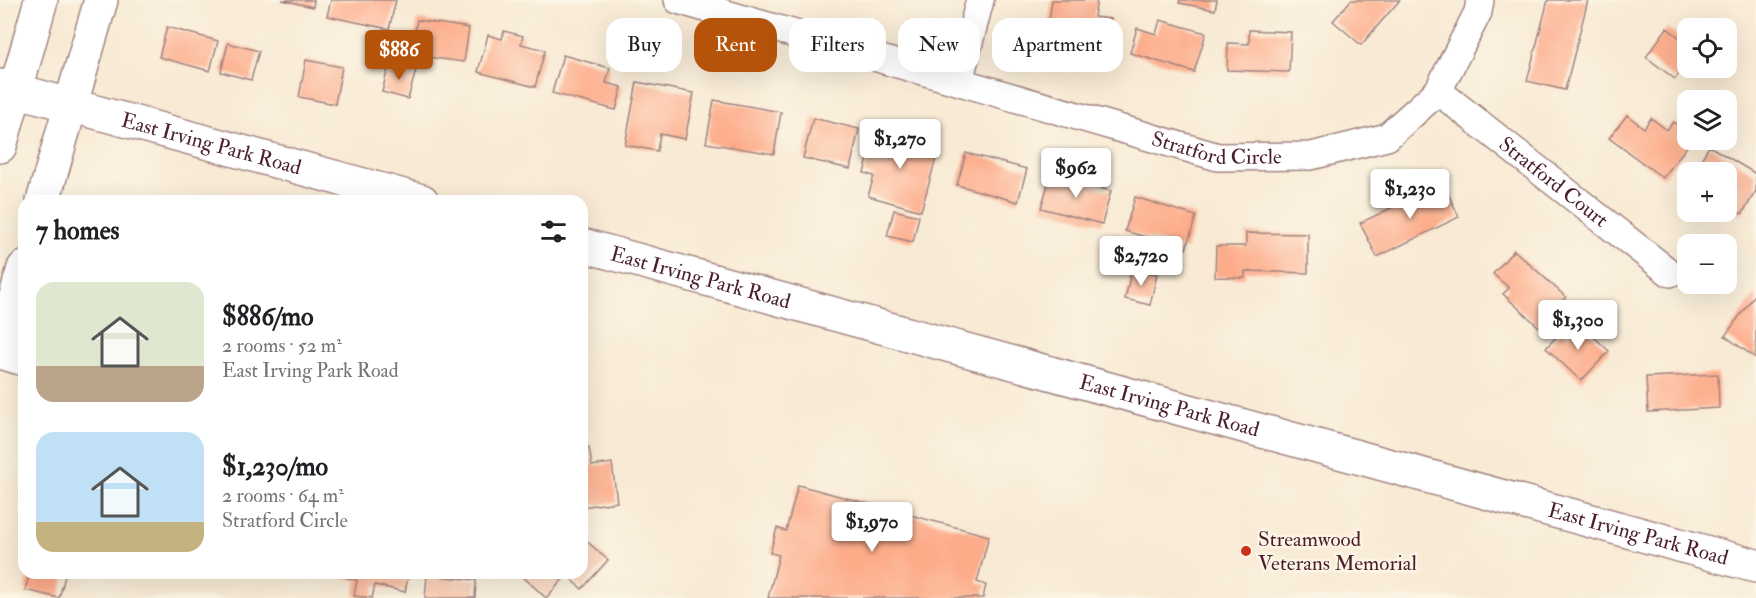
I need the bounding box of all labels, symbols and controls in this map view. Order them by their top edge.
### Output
chip: Buy [606,18,682,72]
chip: Rent [694,18,777,72]
chip: Filters [789,18,886,72]
chip: New [898,18,980,72]
chip: Apartment [992,18,1123,72]
map controls [1677,18,1737,294]
button: locate [1677,18,1737,78]
pin: $886 [363,30,435,81]
text: $886 [379,37,419,62]
button: layers [1677,90,1737,150]
street label: East Irving Park Road [118,107,305,182]
pin: $1,270 [851,119,949,170]
street label: Stratford Circle [1148,125,1282,171]
text: $1,270 [874,126,926,151]
street label: Stratford Court [1493,131,1614,234]
pin: $962 [1040,148,1112,199]
text: $962 [1055,155,1097,180]
button: + [1677,162,1737,222]
pin: $1,230 [1361,169,1459,220]
text: $1,230 [1384,176,1436,201]
text: 7 homes [36,215,119,247]
icon: filters [537,215,570,248]
button: − [1677,234,1737,294]
pin: $2,720 [1092,236,1190,287]
street label: East Irving Park Road [607,240,794,316]
text: $2,720 [1113,243,1169,268]
pin: $1,300 [1529,300,1627,351]
text: $886/mo [222,301,314,333]
icon: home [84,306,156,378]
text: $1,300 [1552,307,1604,332]
text: 2 rooms · 52 m² [222,333,342,358]
text: East Irving Park Road [222,358,399,383]
street label: East Irving Park Road [1076,369,1263,444]
text: $1,230/mo [222,451,328,483]
icon: home [84,456,156,528]
text: 2 rooms · 64 m² [222,483,344,508]
street label: East Irving Park Road [1545,497,1732,572]
pin: $1,970 [823,502,921,553]
text: Stratford Circle [222,508,348,533]
text: $1,970 [846,509,898,534]
place label: Streamwood Veterans Memorial [1258,526,1417,577]
marker: Streamwood Veterans Memorial [1239,544,1253,558]

